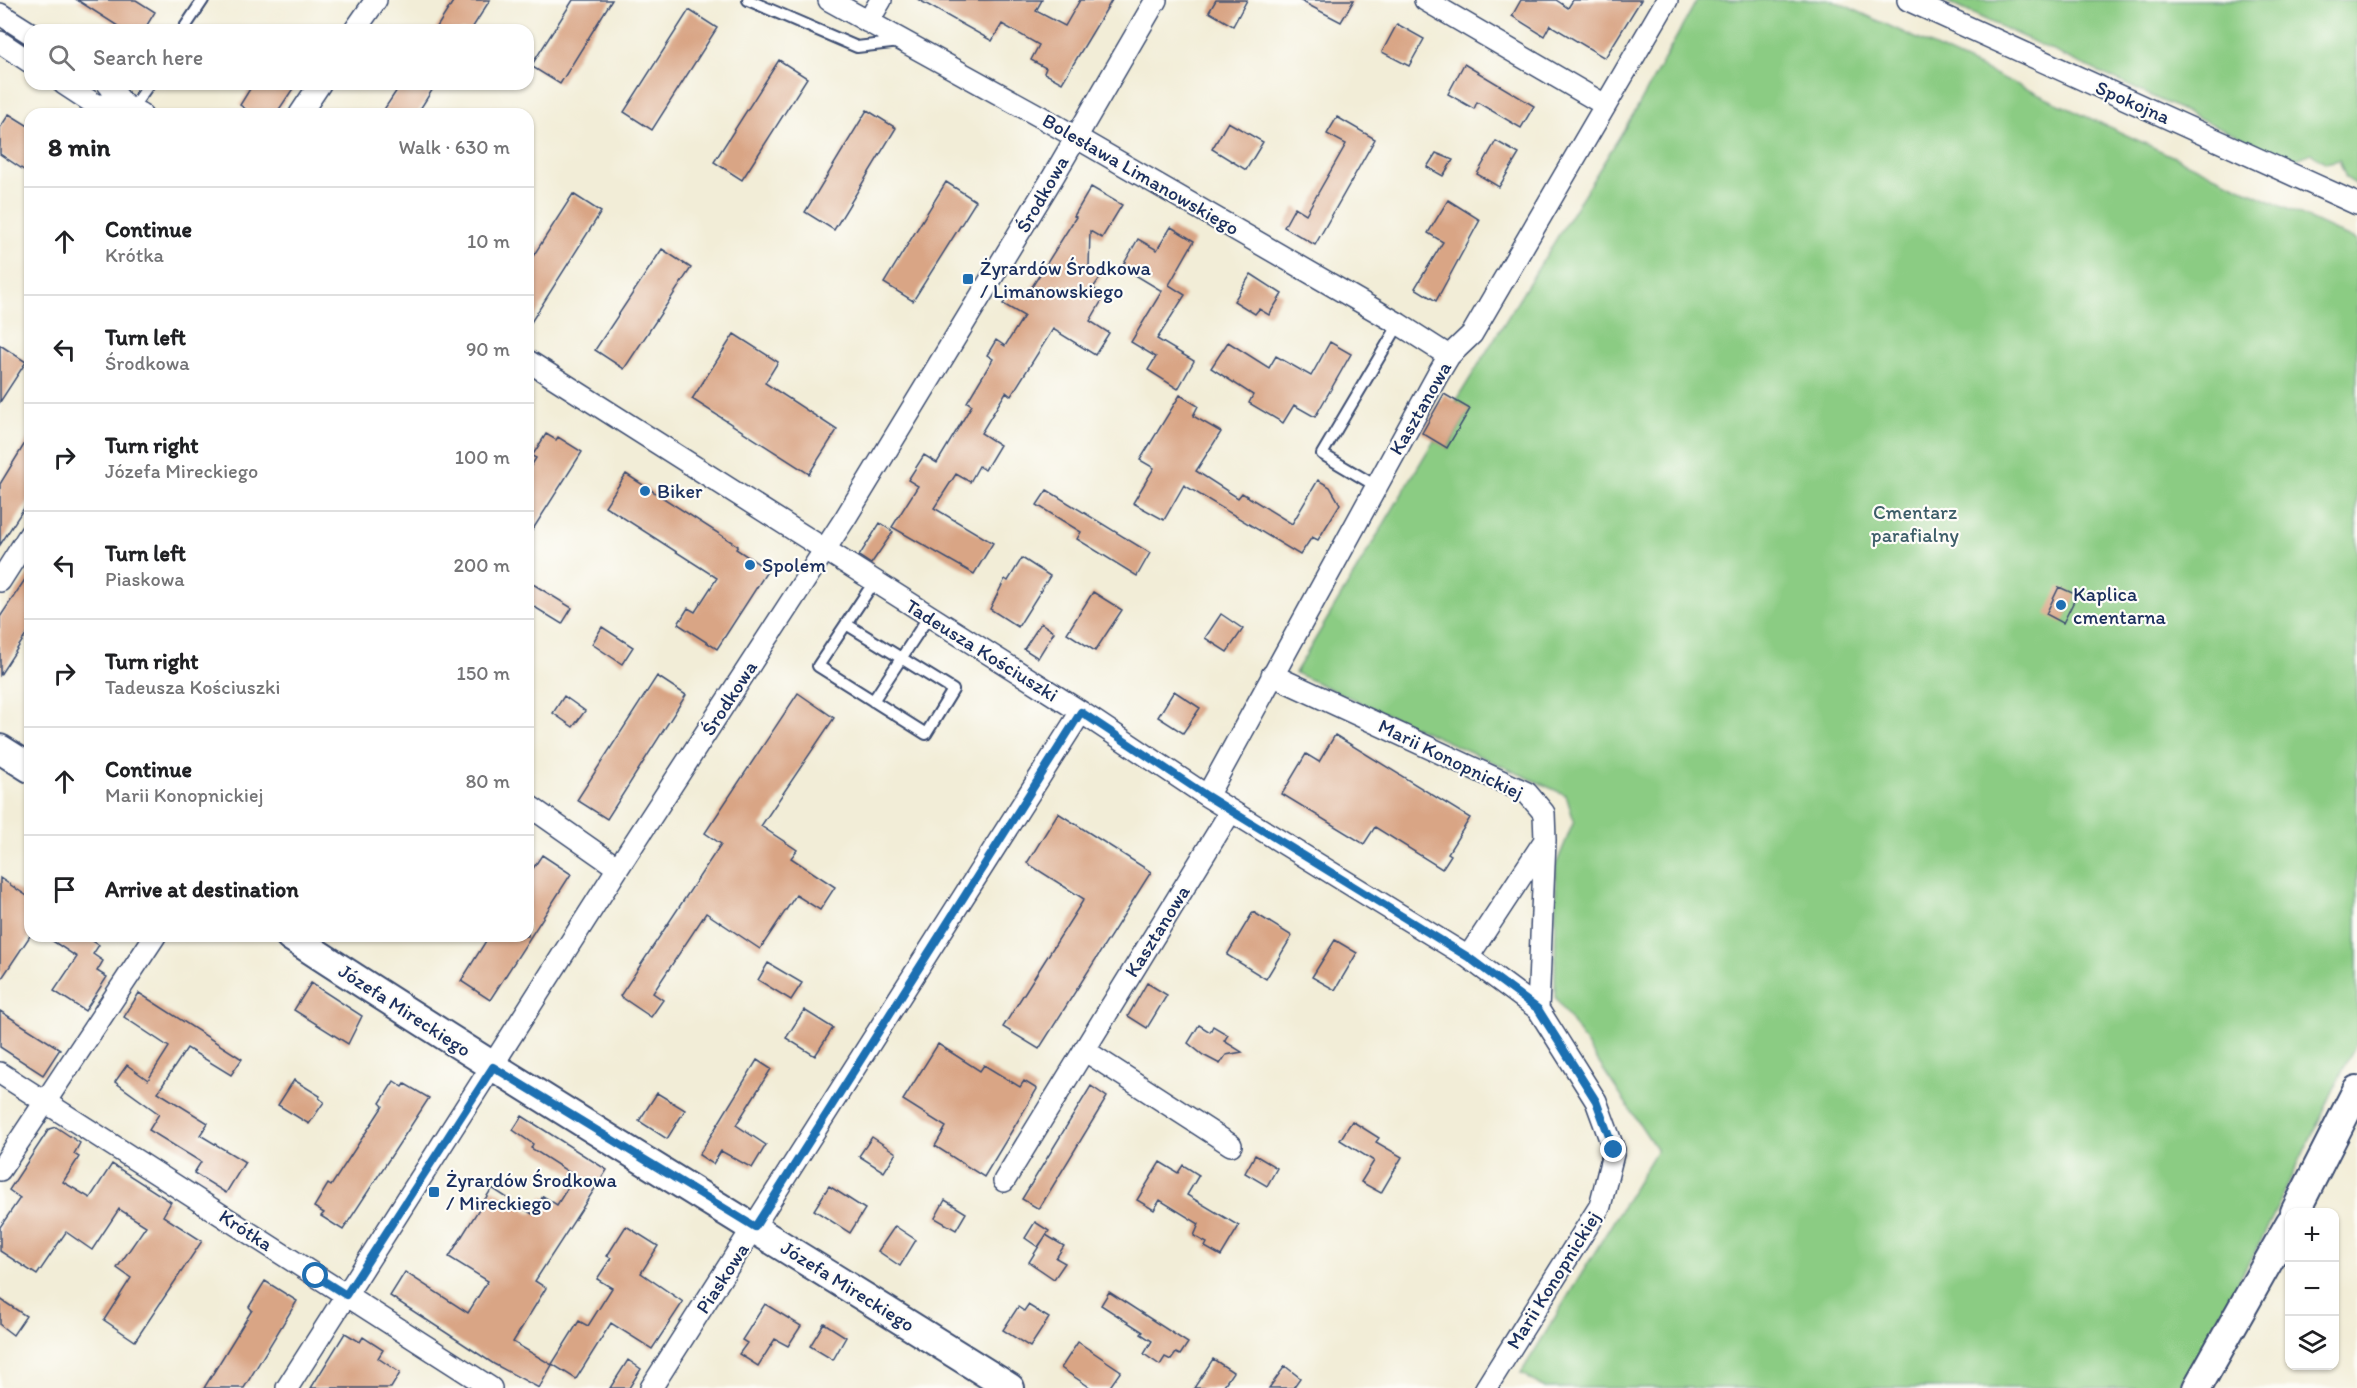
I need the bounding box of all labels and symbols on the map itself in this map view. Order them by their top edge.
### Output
street label: Spokojna [2092,75,2175,129]
street label: Bolesława Limanowskiego [1038,108,1244,240]
street label: Środkowa [1010,151,1074,237]
place label: Żyrardów Środkowa / Limanowskiego [980,256,1152,303]
marker: Żyrardów Środkowa / Limanowskiego [961,272,975,286]
street label: Kasztanowa [1384,356,1457,459]
place label: Biker [657,479,703,503]
marker: Biker [638,484,652,498]
park label: Cmentarz parafialny [1871,500,1960,547]
place label: Spolem [762,553,826,577]
marker: Spolem [743,558,757,572]
place label: Kaplica cmentarna [2073,582,2167,629]
street label: Tadeusza Kościuszki [901,593,1063,707]
marker: Kaplica cmentarna [2054,598,2068,612]
street label: Środkowa [696,655,762,740]
street label: Marii Konopnickiej [1375,714,1527,804]
street label: Kasztanowa [1119,880,1195,981]
street label: Józefa Mireckiego [334,958,476,1062]
route end [1600,1136,1626,1162]
place label: Żyrardów Środkowa / Mireckiego [446,1168,618,1215]
marker: Żyrardów Środkowa / Mireckiego [427,1185,441,1199]
street label: Krótka [215,1204,278,1256]
street label: Marii Konopnickiej [1501,1207,1605,1353]
street label: Józefa Mireckiego [777,1235,919,1337]
street label: Piaskowa [690,1238,754,1318]
route start [302,1262,328,1288]

